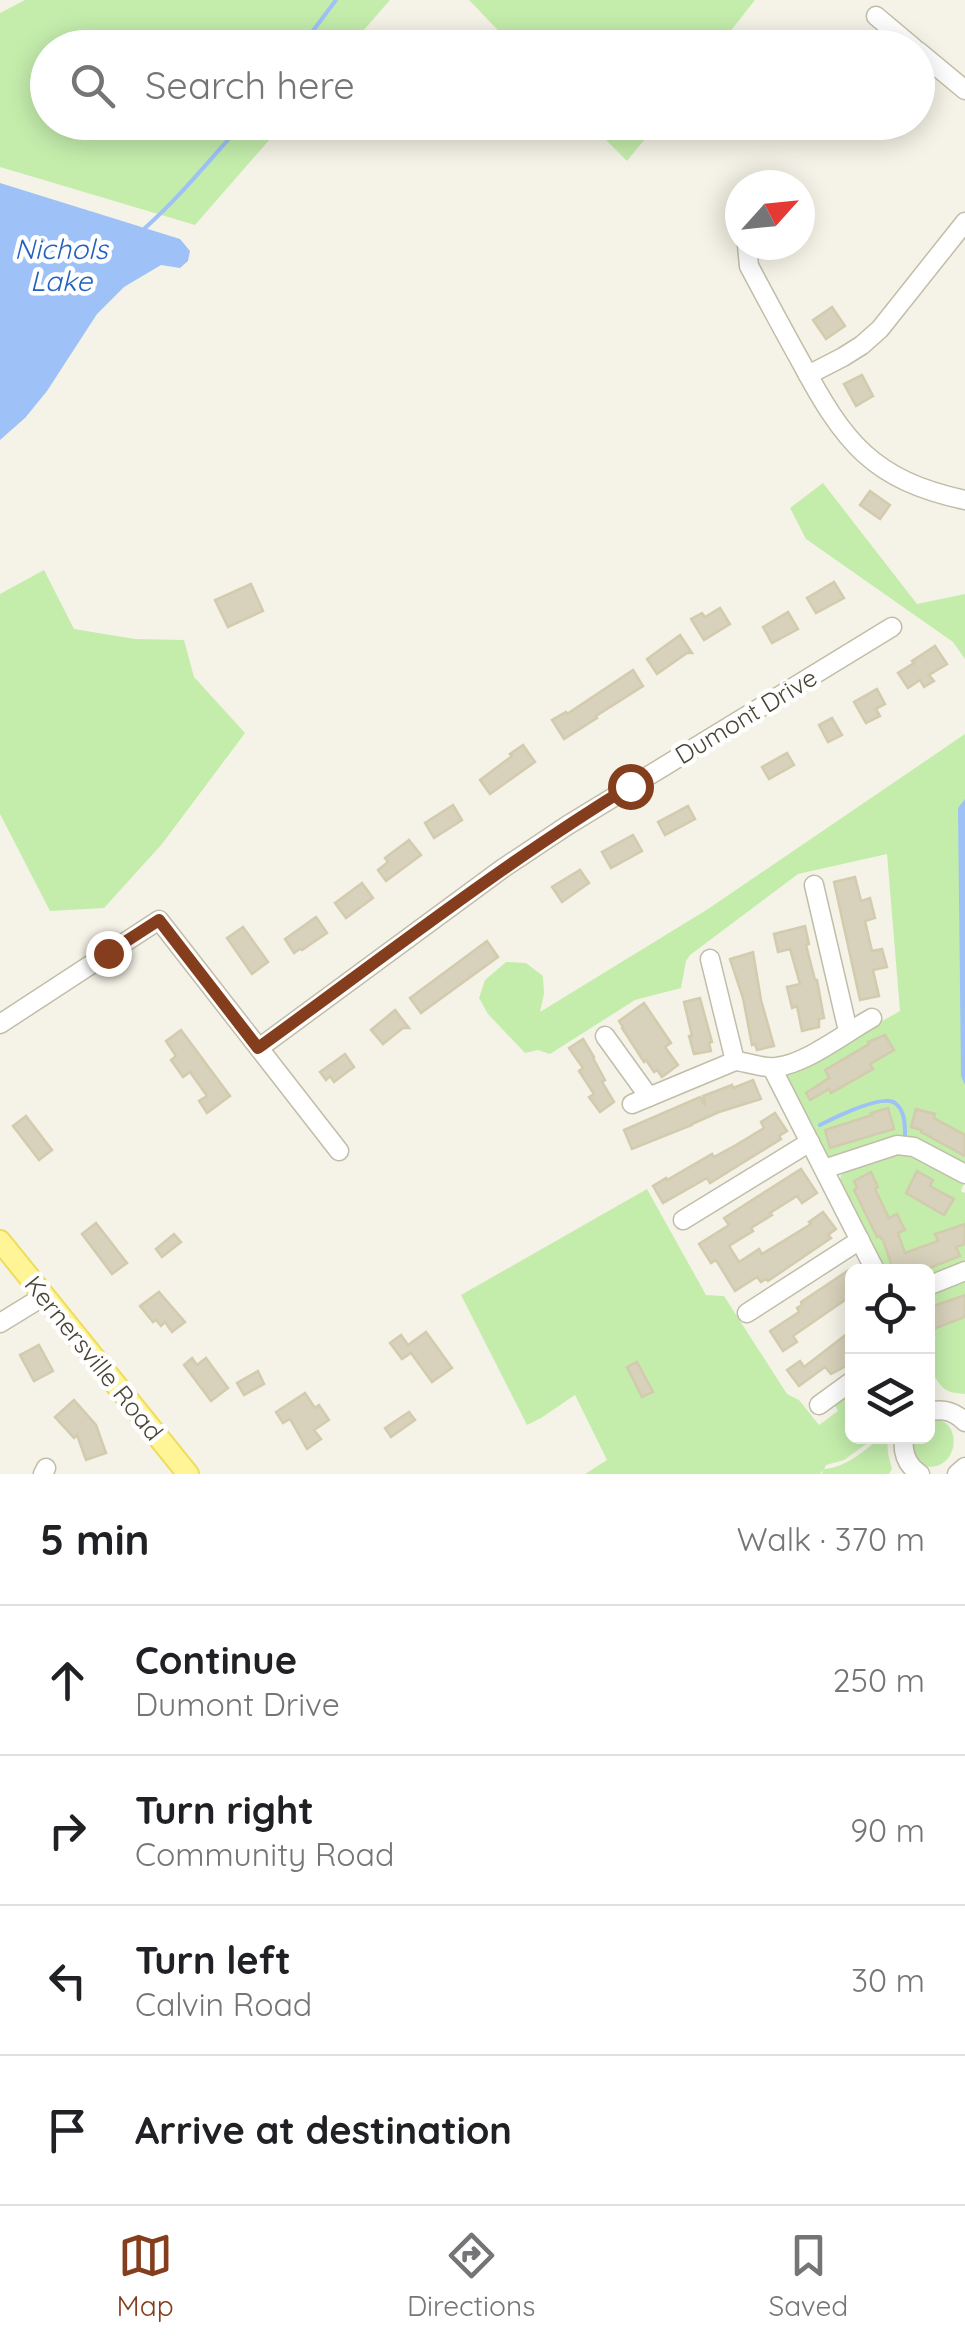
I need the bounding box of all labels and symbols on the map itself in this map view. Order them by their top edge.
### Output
north arrow [725,170,815,260]
water label: Nichols Lake [14,231,109,298]
street label: Dumont Drive [669,661,822,770]
route start [608,764,654,810]
route end [86,931,132,977]
street label: Kernersville Road [19,1269,170,1446]

